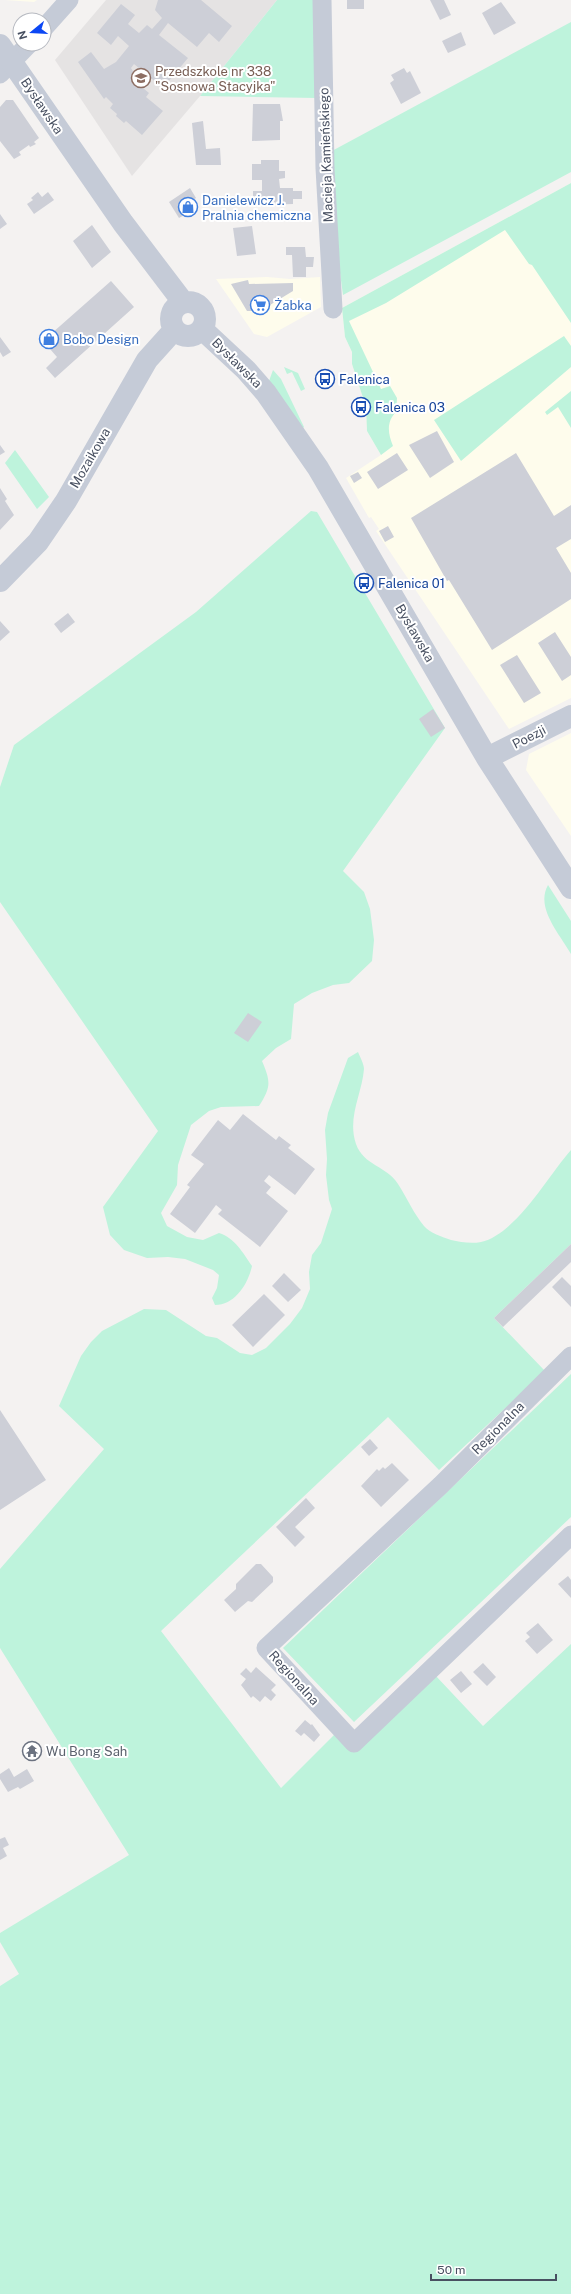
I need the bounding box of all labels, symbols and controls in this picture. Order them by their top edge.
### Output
north arrow [12,12,52,52]
text: N [15,29,30,41]
place label: Przedszkole nr 338 "Sosnowa Stacyjka" [155,64,275,94]
school or university icon: Przedszkole nr 338 "Sosnowa Stacyjka" [130,67,152,89]
street label: Bysławska [18,75,66,137]
street label: Macieja Kamieńskiego [316,87,336,223]
place label: Danielewicz J. Pralnia chemiczna [202,193,311,223]
shop icon: Danielewicz J. Pralnia chemiczna [177,196,199,218]
supermarket icon: Żabka [249,294,271,316]
place label: Żabka [274,298,312,313]
shop icon: Bobo Design [38,328,60,350]
place label: Bobo Design [63,332,139,347]
street label: Bysławska [209,335,265,391]
bus stop icon: Falenica [314,368,336,390]
place label: Falenica [339,372,390,387]
bus stop icon: Falenica 03 [350,396,372,418]
place label: Falenica 03 [375,400,445,415]
street label: Mozaikowa [67,425,113,491]
bus stop icon: Falenica 01 [353,572,375,594]
place label: Falenica 01 [378,576,445,591]
street label: Bysławska [392,601,438,665]
street label: Poezji [510,722,548,752]
street label: Regionalna [469,1399,527,1457]
street label: Regionalna [266,1648,322,1708]
temple icon: Wu Bong Sah [21,1740,43,1762]
place label: Wu Bong Sah [46,1744,127,1759]
scale bar [431,2256,556,2282]
text: 50 m [437,2263,465,2277]

